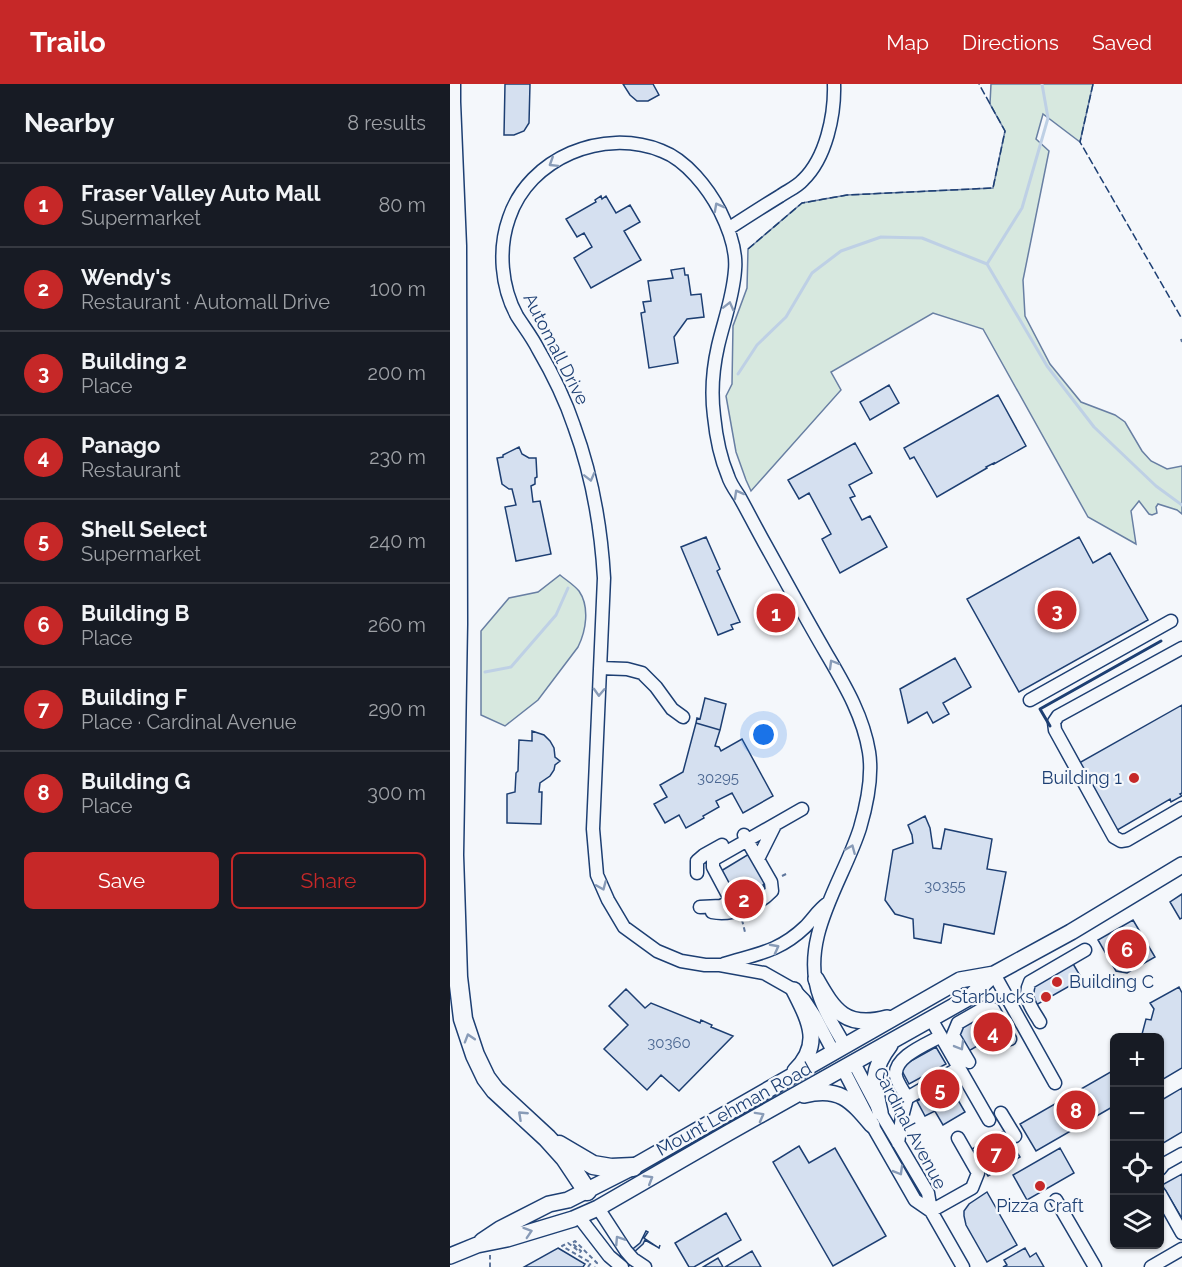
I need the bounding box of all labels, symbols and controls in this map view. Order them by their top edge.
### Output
text: Trailo [30,26,106,59]
text: Map [886,30,929,55]
text: Directions [962,30,1059,55]
text: Saved [1092,30,1152,55]
text: Nearby [24,108,114,138]
text: 8 results [347,111,426,135]
one-way arrow [549,155,559,167]
text: Fraser Valley Auto Mall [81,180,320,206]
text: 1 [39,193,48,217]
text: 80 m [378,193,426,217]
one-way arrow [714,203,725,214]
text: Supermarket [81,206,201,230]
text: Wendy's [81,264,171,290]
text: 2 [38,277,49,301]
text: 100 m [369,277,426,301]
street label: Automall Drive [519,289,594,408]
text: Restaurant · Automall Drive [81,290,330,314]
one-way arrow [722,301,735,311]
text: Building 2 [81,348,187,374]
text: 3 [38,361,49,385]
text: 200 m [368,361,426,385]
text: Place [81,374,132,398]
text: Panago [81,432,160,458]
text: 4 [38,445,49,469]
text: 230 m [369,445,426,469]
text: Restaurant [81,458,181,482]
one-way arrow [582,472,595,482]
one-way arrow [733,490,745,500]
text: Shell Select [81,516,207,542]
text: 5 [38,529,49,553]
text: 240 m [369,529,426,553]
text: Supermarket [81,542,201,566]
pin: 3 [1038,588,1076,632]
pin: 1 [756,590,796,636]
text: Building B [81,600,189,626]
text: 6 [37,613,50,637]
text: 260 m [368,613,426,637]
text: Place [81,626,132,650]
one-way arrow [828,660,840,671]
text: Building F [81,684,187,710]
one-way arrow [592,687,605,696]
text: 7 [38,697,49,721]
text: 290 m [368,697,426,721]
text: Place · Cardinal Avenue [81,710,297,734]
your location [749,720,778,749]
place label: Building 1 [1041,767,1122,788]
text: Building G [81,768,190,794]
house number: 30295 [697,769,739,787]
marker: Building 1 [1127,771,1141,785]
text: 8 [37,781,50,805]
text: 300 m [367,781,426,805]
text: Place [81,794,132,818]
one-way arrow [844,844,856,855]
button: Save [24,852,219,909]
button: Share [231,852,426,909]
pin: 2 [724,876,764,922]
house number: 30355 [924,877,966,895]
one-way arrow [595,879,607,890]
pin: 6 [1108,926,1146,972]
one-way arrow [769,943,780,955]
place label: Building C [1069,971,1154,992]
marker: Building C [1050,975,1064,989]
place label: Starbucks [951,986,1034,1007]
marker: Starbucks [1039,990,1053,1004]
pin: 4 [974,1010,1012,1054]
one-way arrow [464,1033,476,1044]
map controls [1110,1033,1164,1249]
button: + [1110,1033,1164,1087]
house number: 30360 [647,1034,691,1052]
one-way arrow [953,1040,964,1050]
street label: Mount Lehman Road [653,1057,815,1160]
street label: Cardinal Avenue [869,1063,952,1193]
pin: 5 [920,1066,960,1112]
button: − [1110,1087,1164,1141]
pin: 8 [1056,1088,1096,1132]
one-way arrow [518,1111,529,1122]
one-way arrow [754,1112,764,1123]
pin: 7 [976,1130,1016,1176]
button: locate [1110,1141,1164,1195]
one-way arrow [891,1165,903,1175]
one-way arrow [643,1175,653,1187]
marker: Pizza Craft [1033,1179,1047,1193]
place label: Pizza Craft [996,1195,1084,1216]
button: layers [1110,1195,1164,1249]
one-way arrow [522,1227,533,1239]
one-way arrow [615,1236,626,1247]

